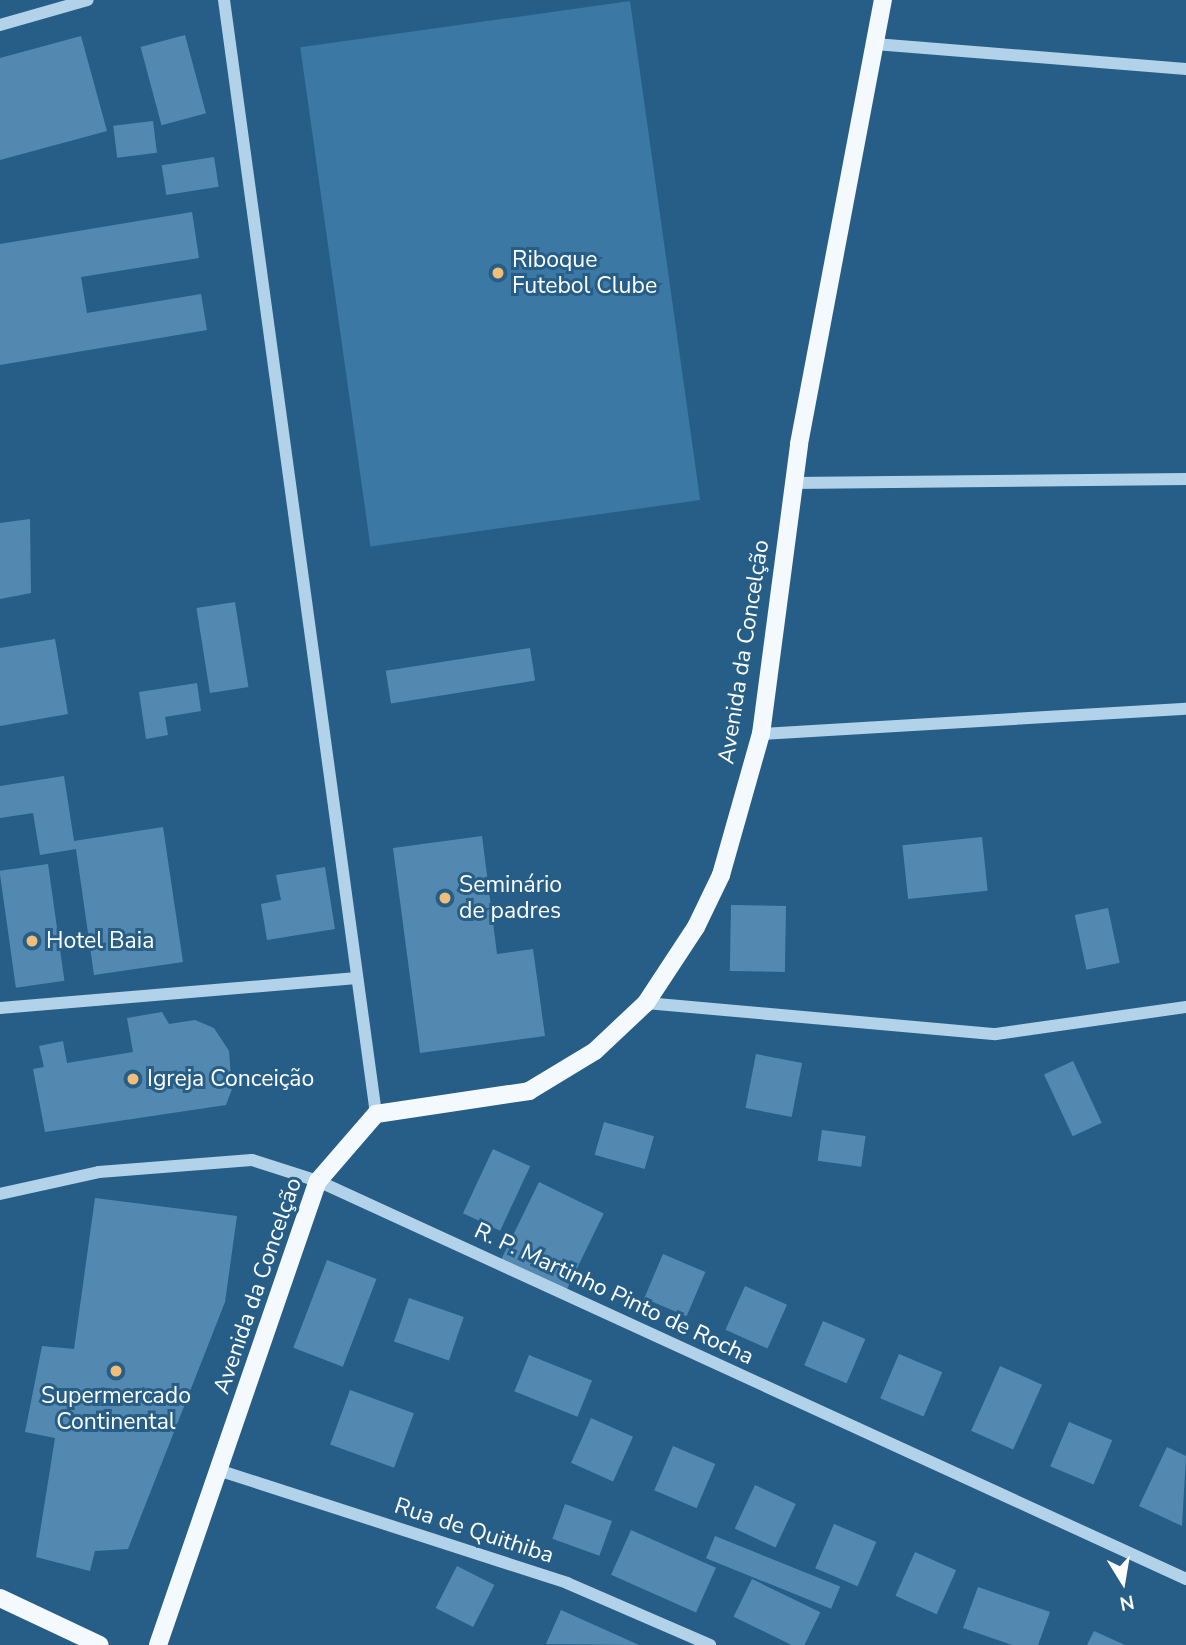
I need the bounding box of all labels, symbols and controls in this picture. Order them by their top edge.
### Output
place label: Riboque Futebol Clube [512,246,657,300]
marker: Riboque Futebol Clube [490,265,506,281]
street label: Avenida da Concelção [713,538,775,766]
place label: Seminário de padres [459,871,562,925]
marker: Seminário de padres [437,890,453,906]
place label: Hotel Baia [46,927,154,955]
marker: Hotel Baia [24,933,40,949]
place label: Igreja Conceição [147,1065,314,1093]
marker: Igreja Conceição [125,1071,141,1087]
street label: Avenida da Concelção [208,1174,308,1398]
street label: R. P. Martinho Pinto de Rocha [470,1217,758,1371]
marker: Supermercado Continental [108,1363,124,1379]
place label: Supermercado Continental [41,1382,191,1436]
street label: Rua de Quithiba [391,1492,557,1570]
north arrow [1088,1547,1158,1617]
text: N [1118,1588,1136,1617]

